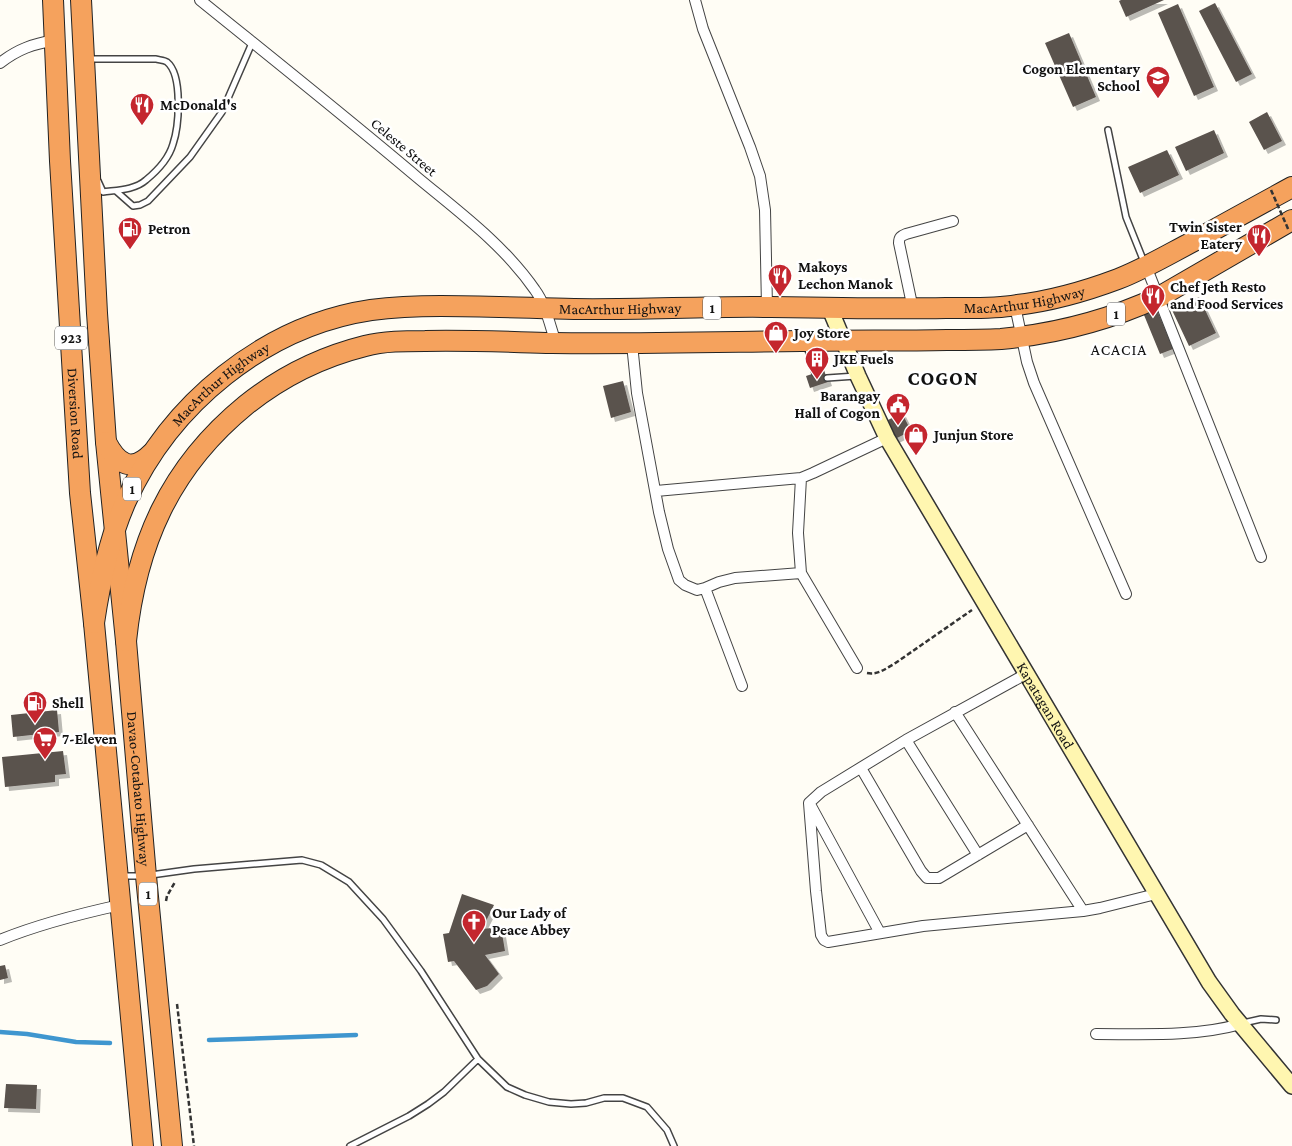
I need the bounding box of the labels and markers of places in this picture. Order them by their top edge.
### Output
place label: Cogon Elementary School [1022,61,1141,94]
school or university icon: Cogon Elementary School [1145,65,1171,99]
restaurant icon: McDonald's [129,92,155,126]
place label: McDonald's [160,97,237,113]
fuel station icon: Petron [117,216,143,250]
place label: Twin Sister Eatery [1169,219,1243,252]
place label: Petron [148,221,191,237]
restaurant icon: Twin Sister Eatery [1246,223,1272,257]
place label: Makoys Lechon Manok [798,259,893,292]
restaurant icon: Makoys Lechon Manok [767,263,793,297]
place label: Chef Jeth Resto and Food Services [1170,279,1283,312]
restaurant icon: Chef Jeth Resto and Food Services [1140,283,1166,317]
shop icon: Joy Store [763,320,789,354]
place label: Joy Store [792,325,850,341]
building icon: JKE Fuels [804,346,830,380]
place label: JKE Fuels [832,351,894,367]
place label: Barangay Hall of Cogon [795,388,881,421]
public building icon: Barangay Hall of Cogon [885,392,911,426]
shop icon: Junjun Store [903,422,929,456]
place label: Junjun Store [932,427,1013,444]
fuel station icon: Shell [22,690,48,724]
place label: Shell [52,695,84,711]
supermarket icon: 7-Eleven [32,726,58,760]
place label: 7-Eleven [62,731,118,747]
place label: Our Lady of Peace Abbey [492,905,571,938]
church icon: Our Lady of Peace Abbey [461,909,487,943]

